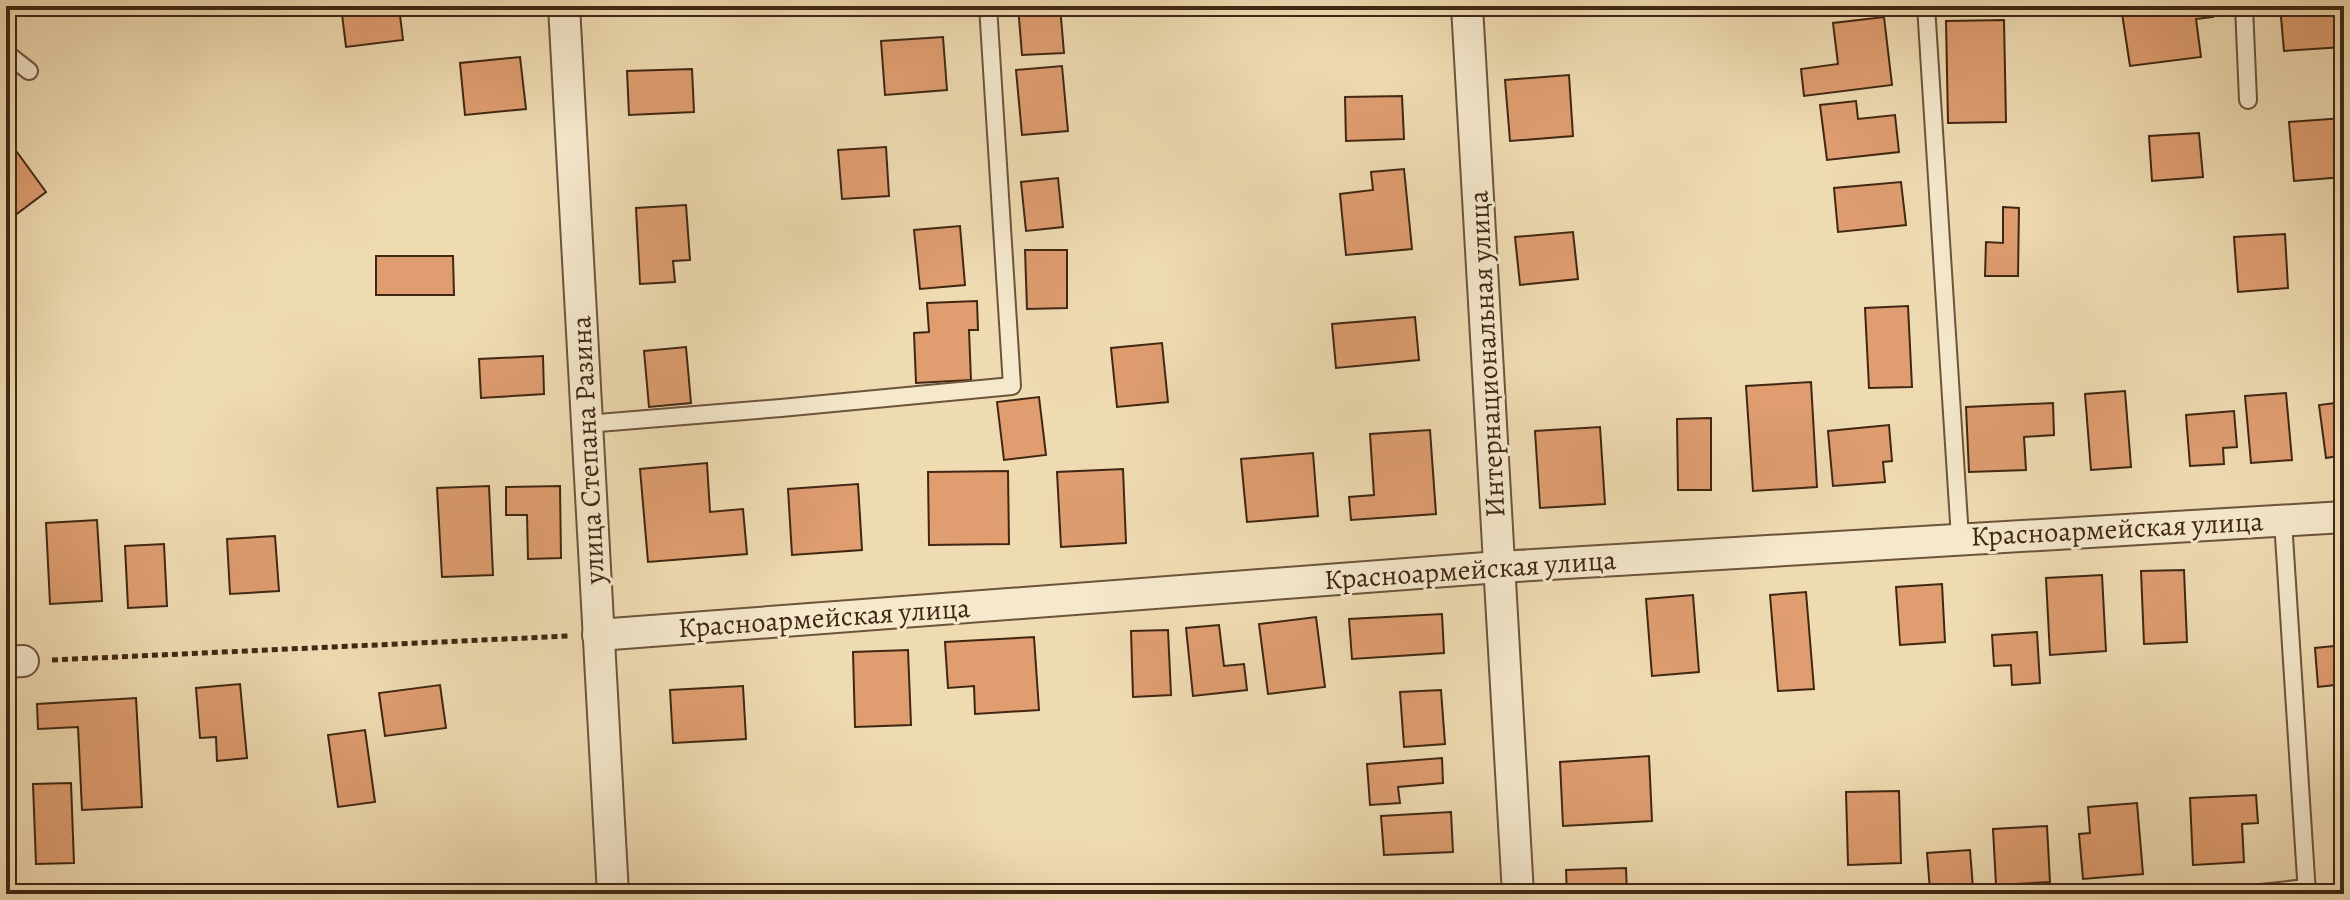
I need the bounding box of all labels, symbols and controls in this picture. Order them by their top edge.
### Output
street label: Интернациональная улица [1459,189,1515,519]
street label: улица Степана Разина [562,315,614,586]
street label: Красноармейская улица [1970,502,2264,556]
street label: Красноармейская улица [1323,541,1617,599]
street label: Красноармейская улица [677,589,971,647]

